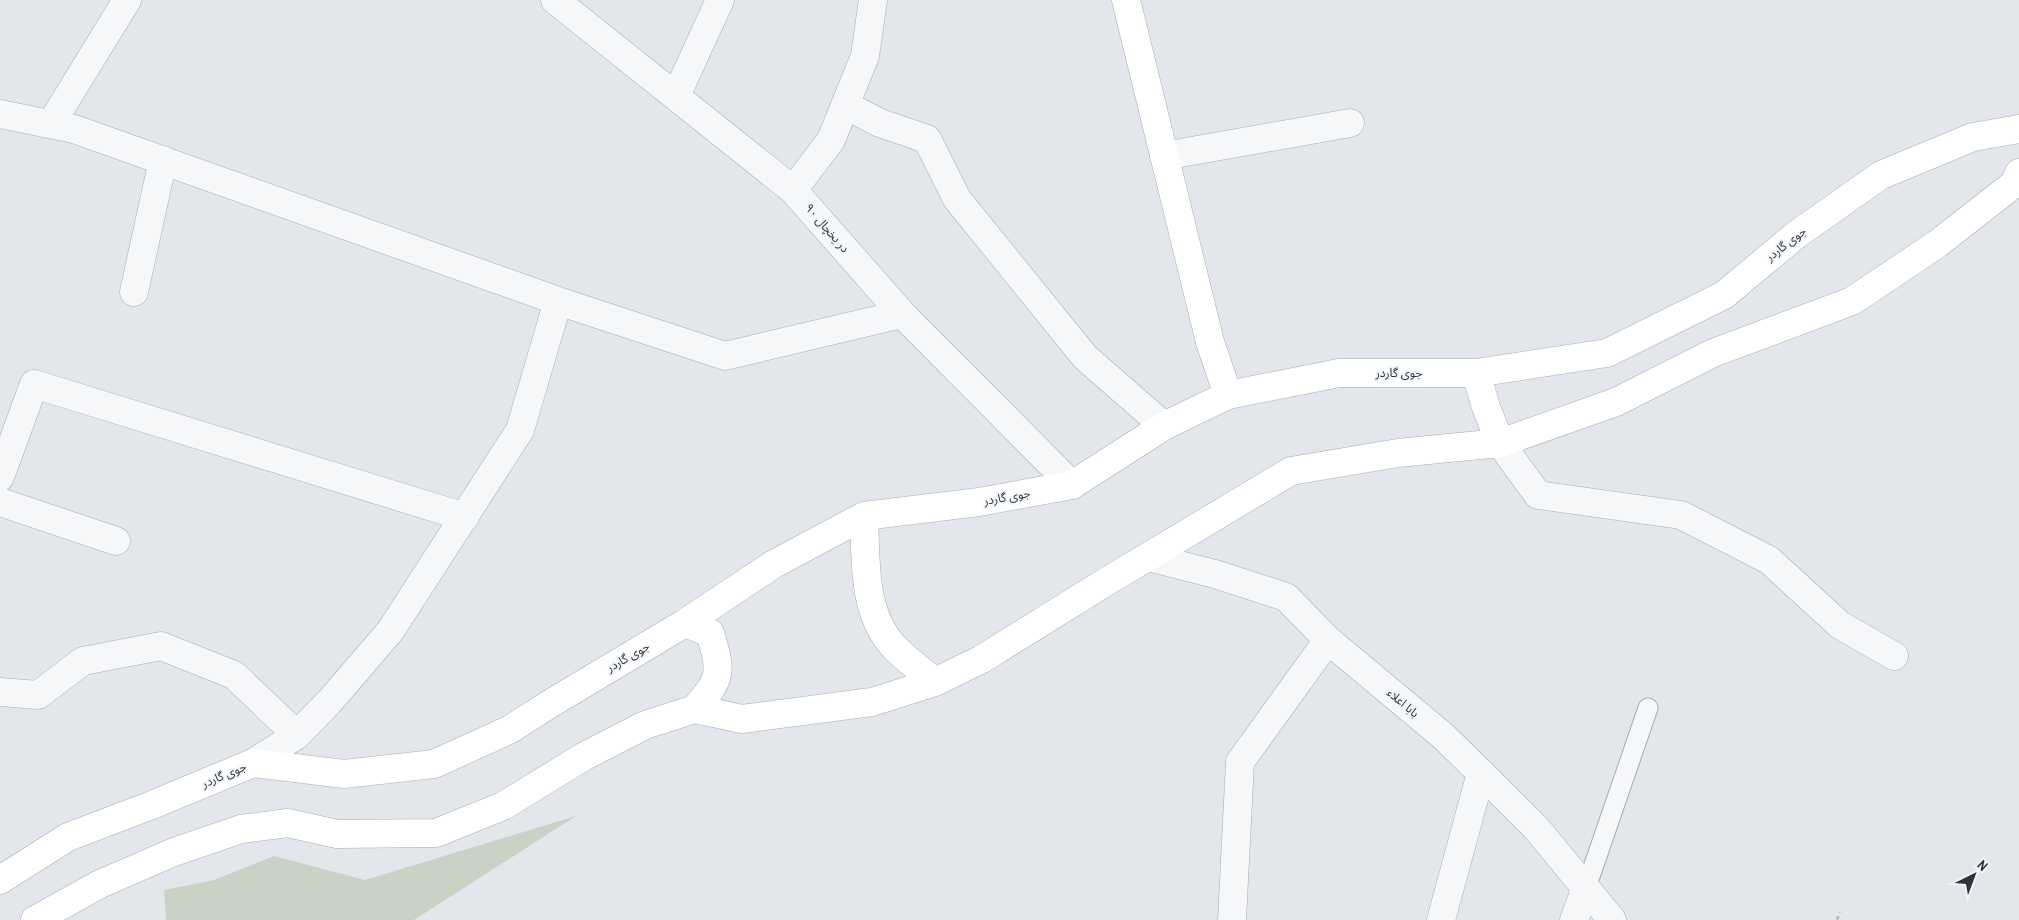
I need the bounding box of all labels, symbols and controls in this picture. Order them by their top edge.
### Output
street label: در یخچال ۹۰ [801,200,853,256]
street label: جوی گاردر [1762,223,1810,265]
street label: جوی گاردر [1374,365,1423,381]
street label: جوی گاردر [981,485,1032,509]
street label: جوی گاردر [603,638,652,676]
street label: بابا اعلاء [1384,685,1422,721]
street label: جوی گاردر [198,758,249,792]
north arrow [1949,850,1999,900]
text: N [1974,856,1992,875]

